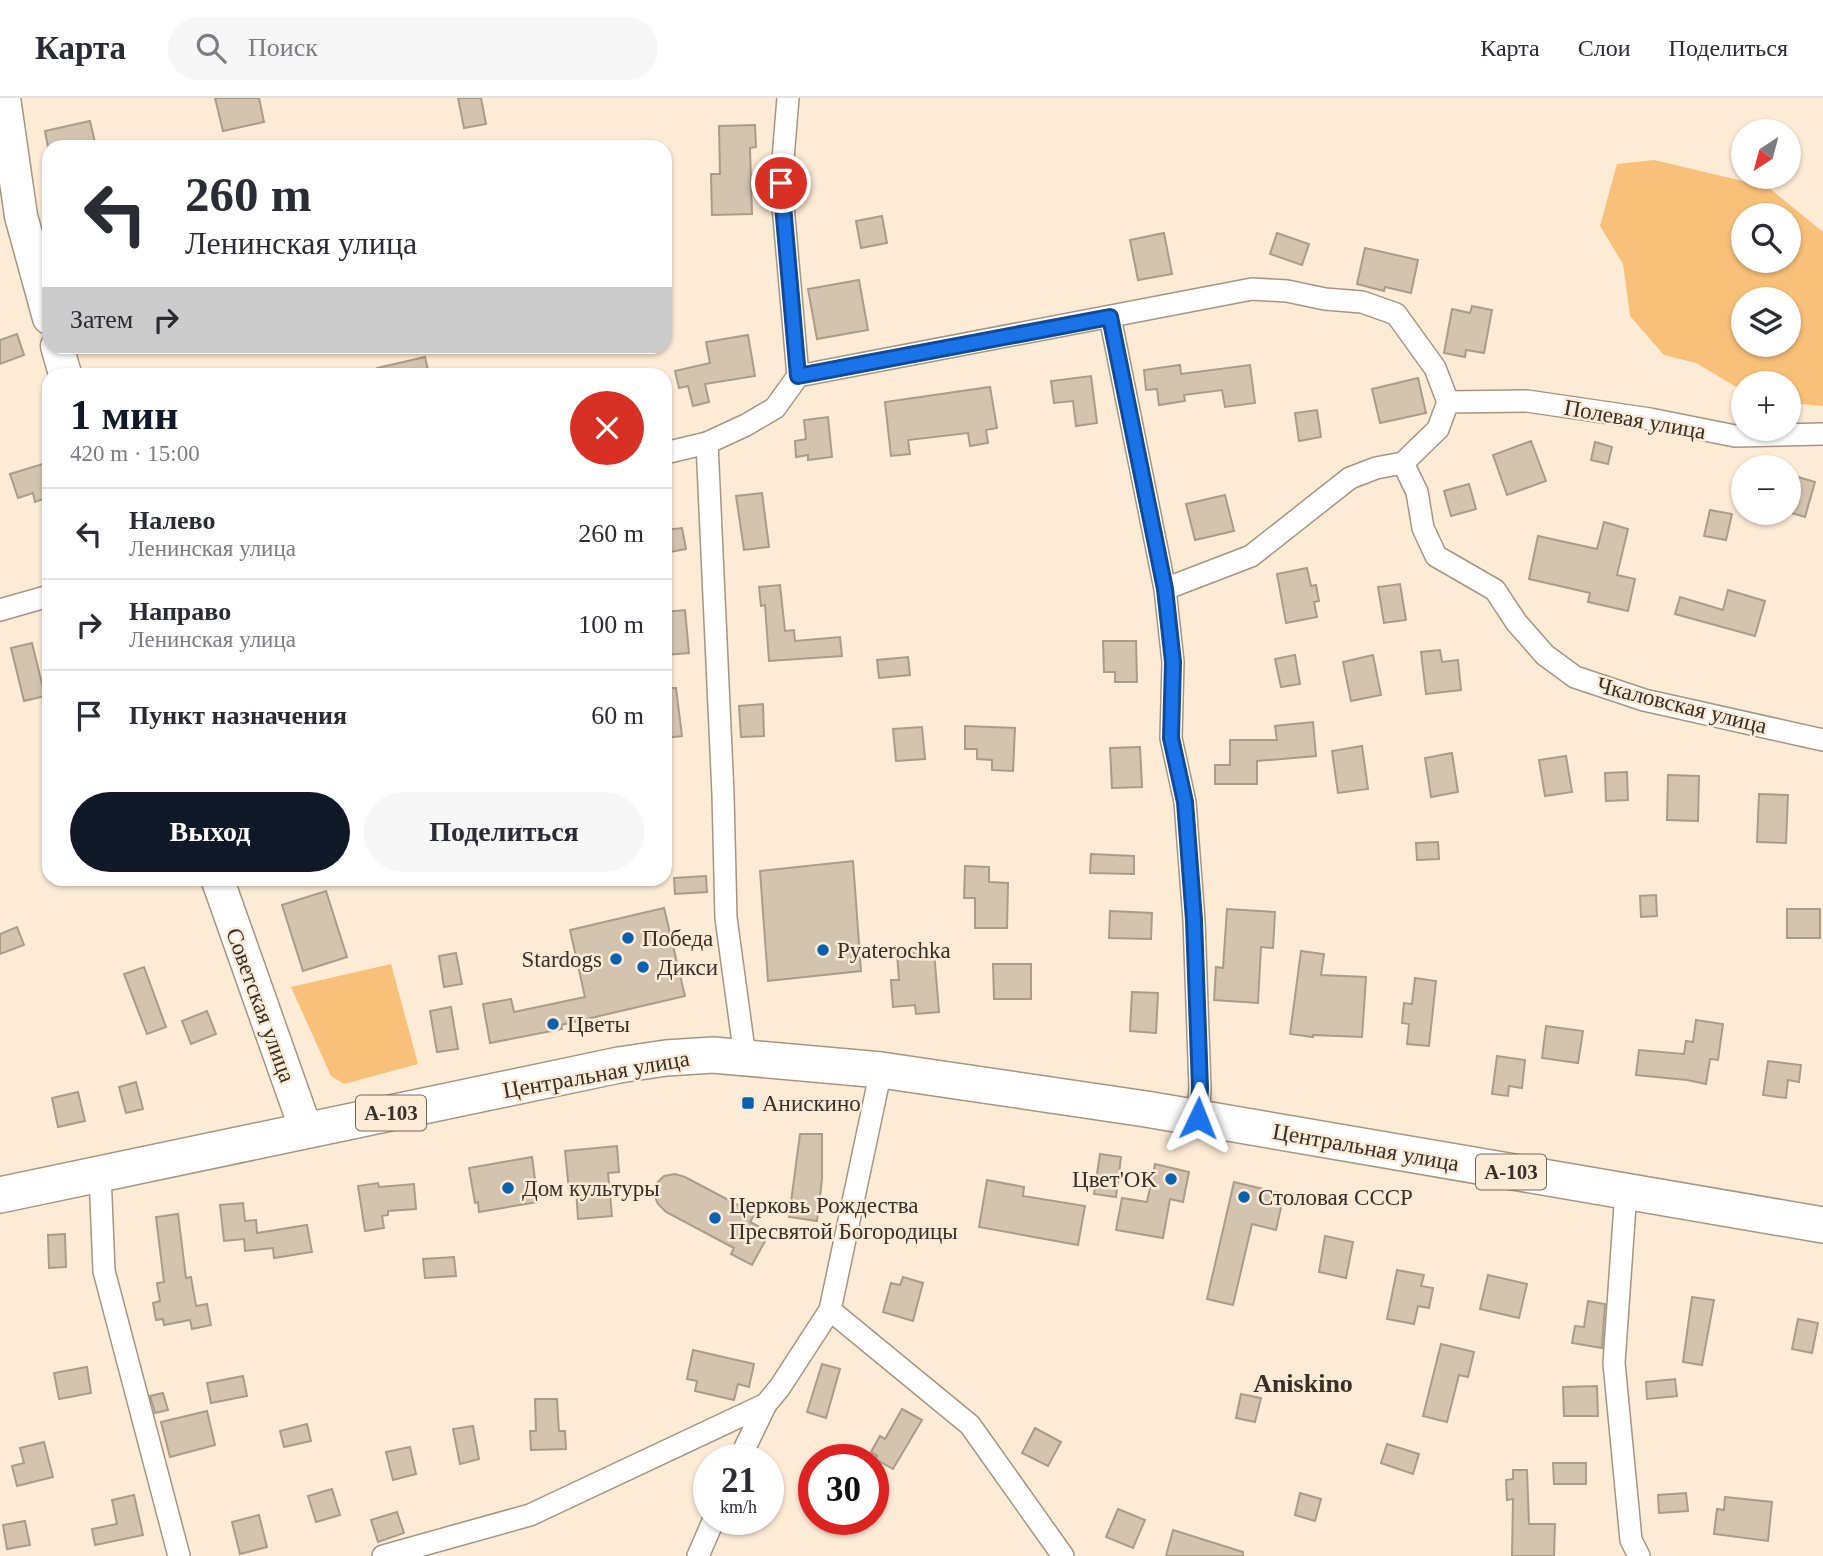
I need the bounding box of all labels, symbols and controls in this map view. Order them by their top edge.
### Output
search box [168,17,658,80]
icon: search [192,29,230,67]
text: Карта [35,30,126,66]
text: Поиск [248,33,318,62]
text: Карта [1480,35,1540,61]
text: Слои [1578,35,1631,61]
text: Поделиться [1669,35,1788,61]
north arrow [1731,119,1801,189]
map controls [1731,119,1801,525]
pin [751,153,811,213]
icon: arrive [762,164,800,202]
text: 260 m [185,167,312,222]
icon: left [70,168,161,259]
button: search [1731,203,1801,273]
text: Ленинская улица [185,225,417,261]
button: layers [1731,287,1801,357]
icon: right [147,301,185,339]
text: Затем [70,305,133,334]
button: + [1731,371,1801,441]
button: close [570,391,644,465]
text: 1 мин [70,392,179,438]
street label: Полевая улица [1562,395,1708,444]
text: 420 m · 15:00 [70,441,200,466]
button: − [1731,455,1801,525]
text: Налево [129,506,215,535]
icon: left [70,515,108,553]
text: 260 m [578,519,644,548]
text: Ленинская улица [129,536,296,561]
text: Направо [129,597,231,626]
icon: right [70,606,108,644]
text: 100 m [578,610,644,639]
text: Ленинская улица [129,627,296,652]
street label: Чкаловская улица [1594,672,1769,739]
icon: arrive [70,697,108,735]
text: Пункт назначения [129,701,347,730]
text: 60 m [591,701,644,730]
button: Выход [70,792,350,872]
button: Поделиться [364,792,644,872]
street label: Советская улица [221,925,300,1086]
place label: Победа [642,926,713,951]
marker: Победа [620,930,636,946]
place label: Pyaterochka [837,938,951,963]
marker: Pyaterochka [815,942,831,958]
place label: Stardogs [522,947,602,972]
marker: Stardogs [608,951,624,967]
place label: Дикси [657,955,718,980]
marker: Дикси [635,959,651,975]
place label: Цветы [567,1012,630,1037]
marker: Цветы [545,1016,561,1032]
street label: Центральная улица [501,1046,691,1103]
position arrow [1161,1081,1235,1155]
place label: Анискино [762,1091,861,1116]
marker: Анискино [740,1095,756,1111]
road number: А-103 [356,1096,426,1130]
street label: Центральная улица [1271,1119,1461,1176]
road number: А-103 [1476,1154,1546,1190]
place label: Цвет'OK [1072,1167,1157,1192]
marker: Цвет'OK [1163,1171,1179,1187]
place label: Дом культуры [522,1176,660,1201]
marker: Дом культуры [500,1180,516,1196]
place label: Столовая СССР [1258,1185,1413,1210]
marker: Столовая СССР [1236,1189,1252,1205]
place label: Церковь Рождества Пресвятой Богородицы [729,1193,958,1244]
marker: Церковь Рождества Пресвятой Богородицы [707,1210,723,1226]
district label: Aniskino [1253,1369,1353,1398]
speed limit sign: 30 [798,1444,889,1535]
text: 21 [721,1461,756,1500]
text: km/h [720,1497,757,1517]

